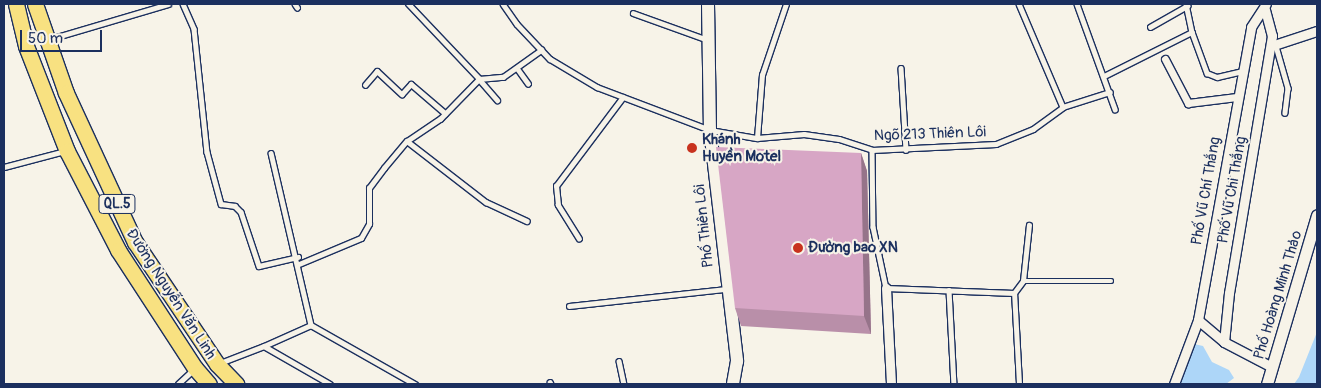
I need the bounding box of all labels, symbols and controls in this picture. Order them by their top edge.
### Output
scale bar [22,20,105,52]
text: 50 m [28,29,63,48]
street label: Ngõ 213 Thiên Lôi [874,123,986,145]
place label: Khánh Huyền Motel [702,130,781,165]
street label: Phố Vũ Chí Thắng [1188,135,1224,247]
street label: Phố Vũ Chi Thắng [1214,135,1250,245]
marker: Khánh Huyền Motel [686,142,698,154]
street label: Phố Thiên Lôi [691,183,717,269]
road number: QL.5 [98,192,136,215]
street label: Đường Nguyễn Văn Linh [122,225,220,363]
street label: Phố Hoàng Minh Thảo [1250,228,1306,362]
place label: Đường bao XN [808,239,898,257]
marker: Đường bao XN [792,242,804,254]

